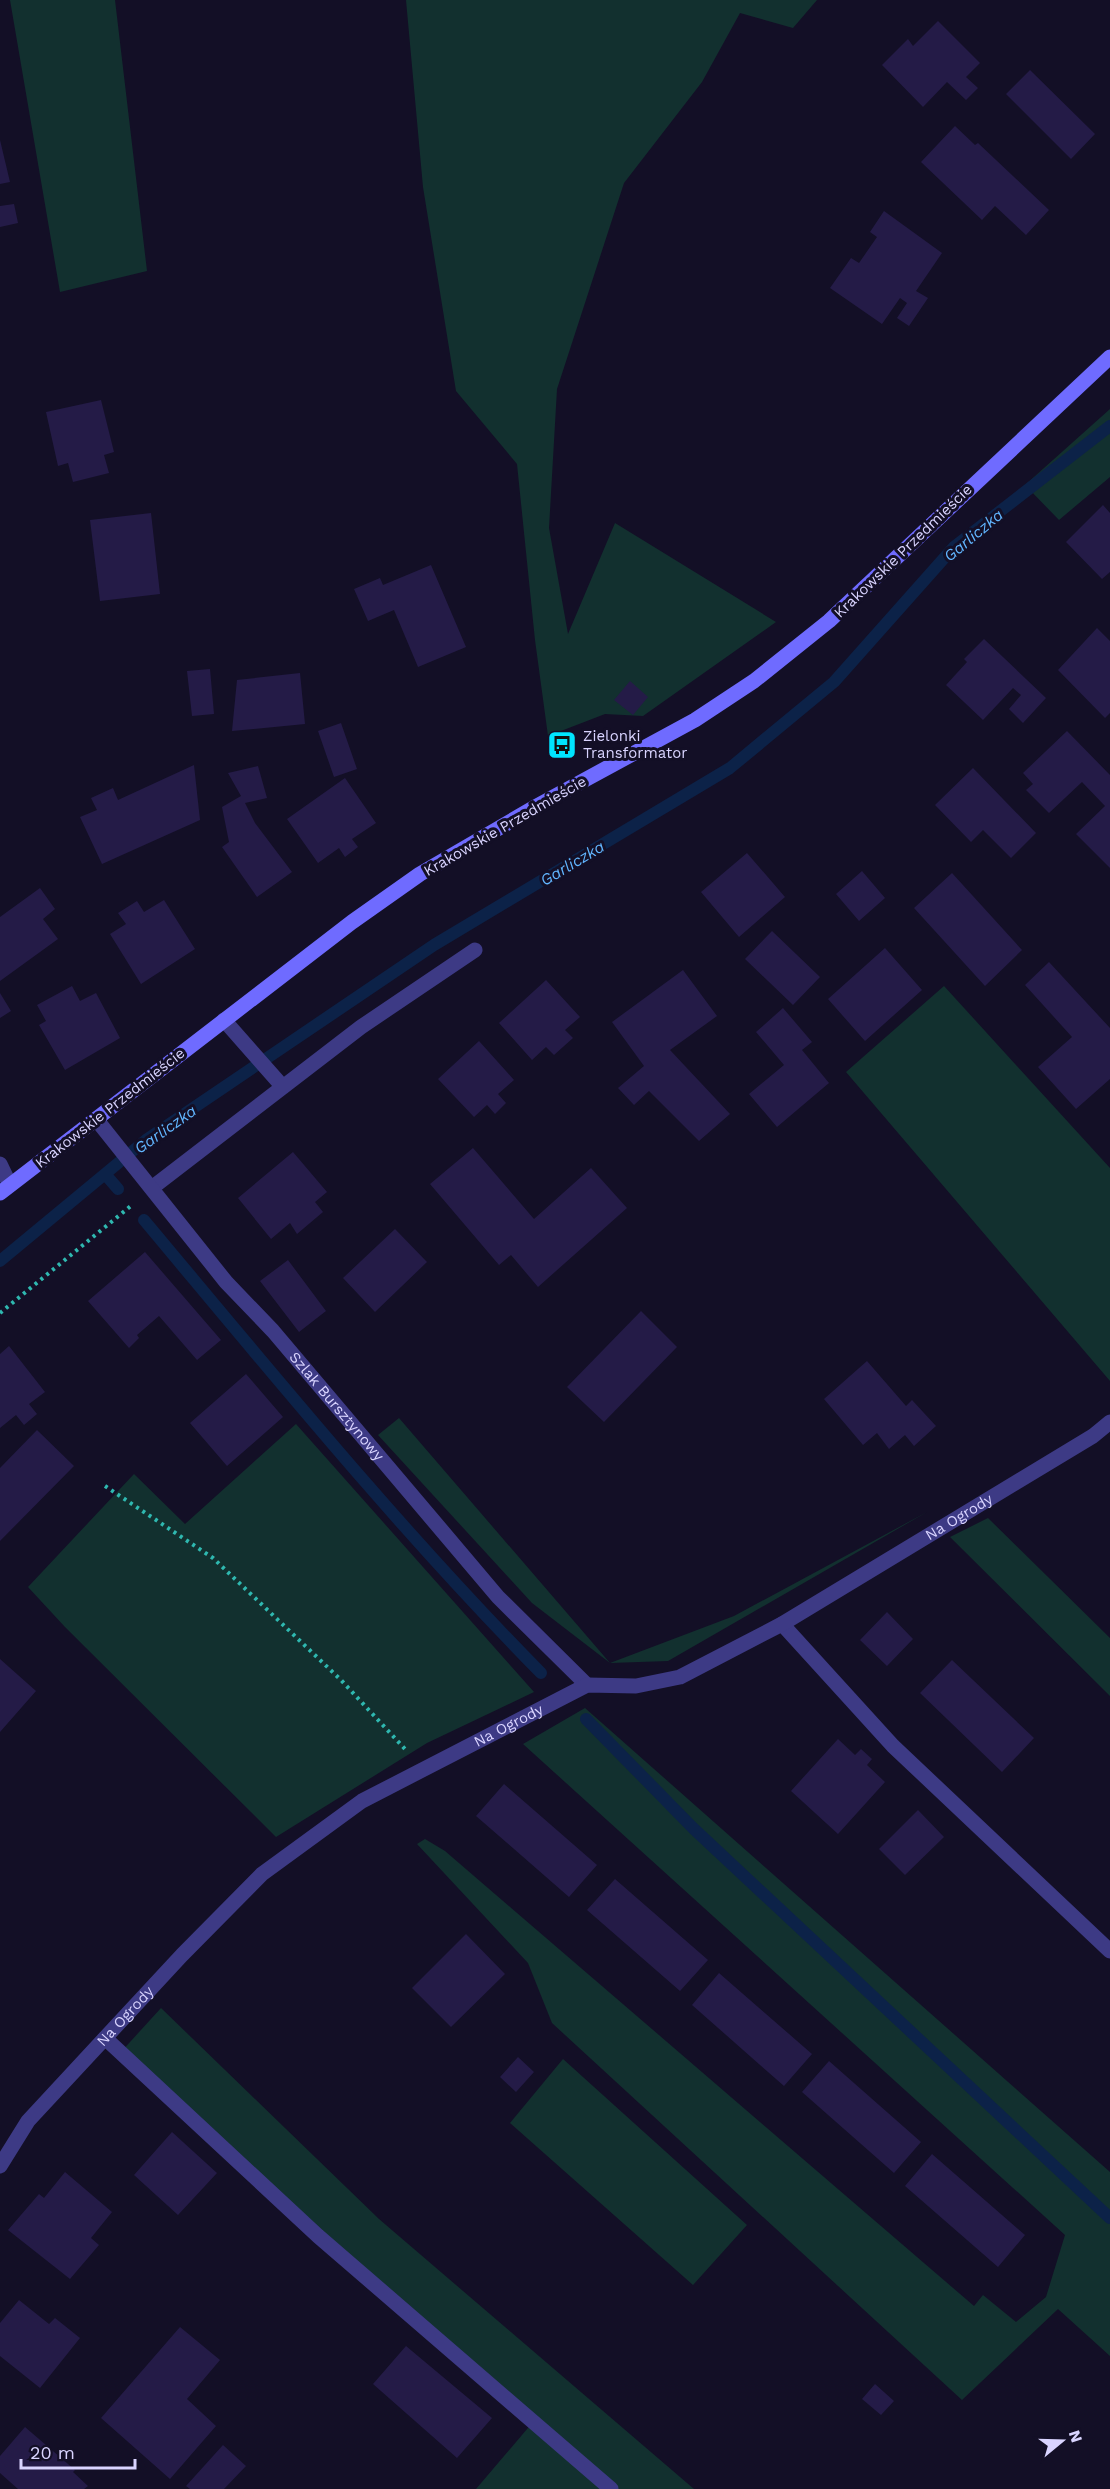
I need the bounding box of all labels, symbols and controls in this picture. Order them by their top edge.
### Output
street label: Krakowskie Przedmieście [830,480,976,622]
water label: Garliczka [940,505,1007,566]
place label: Zielonki Transformator [583,727,687,762]
bus stop icon: Zielonki Transformator [546,729,578,761]
street label: Krakowskie Przedmieście [420,772,590,880]
water label: Garliczka [537,837,608,890]
street label: Krakowskie Przedmieście [32,1044,188,1172]
water label: Garliczka [131,1101,200,1158]
street label: Szlak Bursztynowy [286,1348,388,1465]
street label: Na Ogrody [922,1490,996,1544]
street label: Na Ogrody [471,1700,546,1751]
street label: Na Ogrody [93,1982,158,2050]
north arrow [1032,2411,1092,2471]
text: N [1065,2428,1087,2445]
scale bar [21,2432,135,2470]
text: 20 m [30,2442,75,2463]

